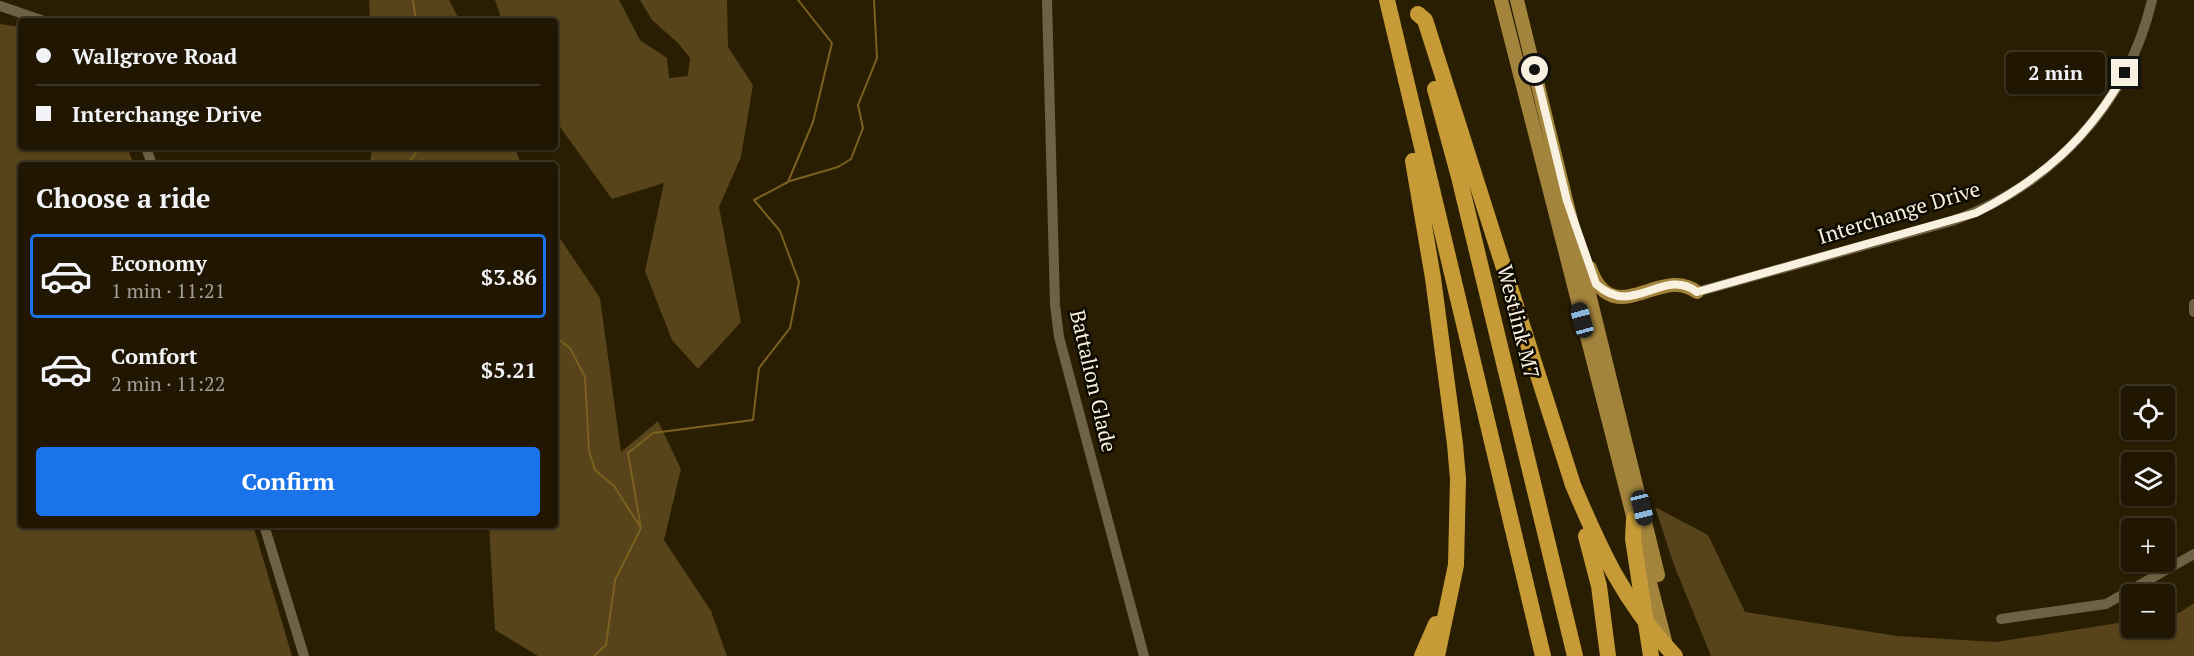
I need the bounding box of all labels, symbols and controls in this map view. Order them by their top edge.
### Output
text: Wallgrove Road [72,41,237,70]
callout: 2 min [2005,52,2104,94]
route start [1521,56,1548,83]
text: 2 min [2028,59,2083,86]
route end [2111,59,2138,86]
text: Interchange Drive [72,99,262,128]
street label: Interchange Drive [1814,174,1983,250]
text: Choose a ride [36,180,211,216]
text: Economy [111,248,207,277]
icon: car [39,249,93,303]
text: $3.86 [481,262,537,291]
street label: Westlink M7 [1491,262,1547,381]
text: 1 min · 11:21 [111,277,225,304]
car [1569,300,1595,340]
street label: Battalion Glade [1064,307,1124,455]
text: Comfort [111,341,197,370]
icon: car [39,342,93,396]
text: $5.21 [481,355,537,384]
text: 2 min · 11:22 [111,370,225,397]
map controls [2121,386,2175,638]
button: locate [2121,386,2175,440]
button: Confirm [36,447,540,516]
button: layers [2121,452,2175,506]
car [1629,488,1655,528]
button: + [2121,518,2175,572]
button: − [2121,584,2175,638]

